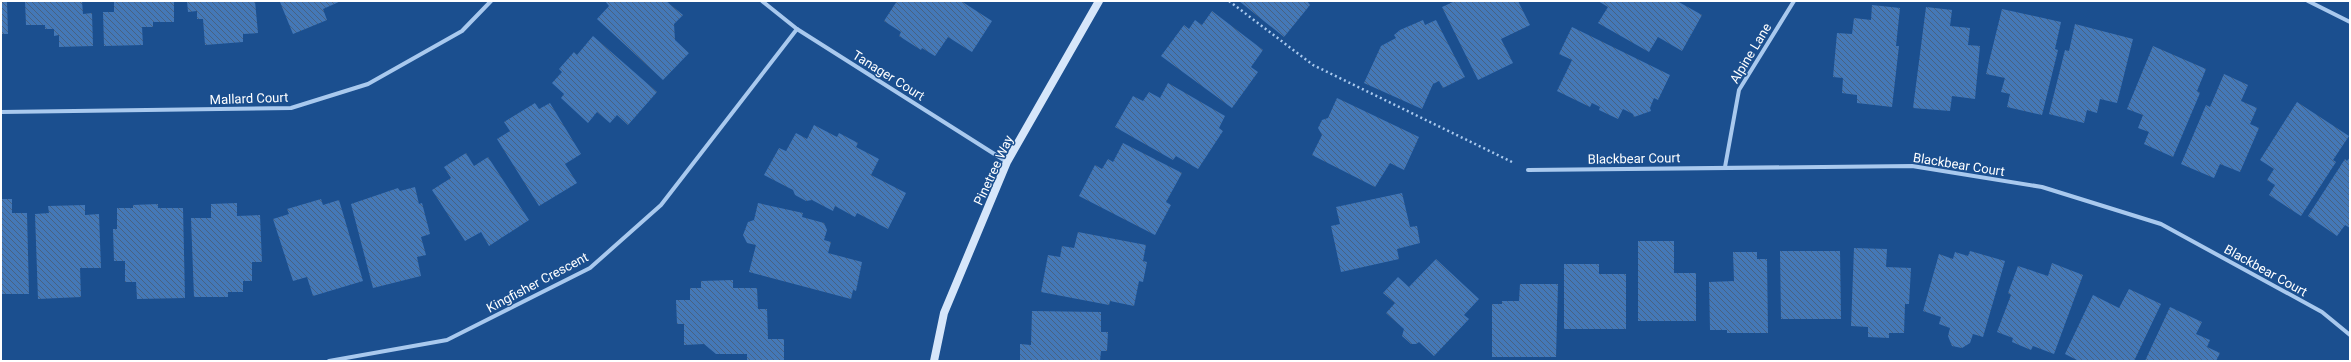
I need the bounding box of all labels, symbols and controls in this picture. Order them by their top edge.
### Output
street label: Alpine Lane [1727,20,1774,86]
street label: Tanager Court [850,47,928,104]
street label: Mallard Court [209,90,289,107]
street label: Pinetree Way [971,133,1016,208]
street label: Blackbear Court [1588,150,1680,167]
street label: Blackbear Court [1912,150,2006,179]
street label: Blackbear Court [2222,241,2310,299]
street label: Kingfisher Crescent [484,249,591,316]

